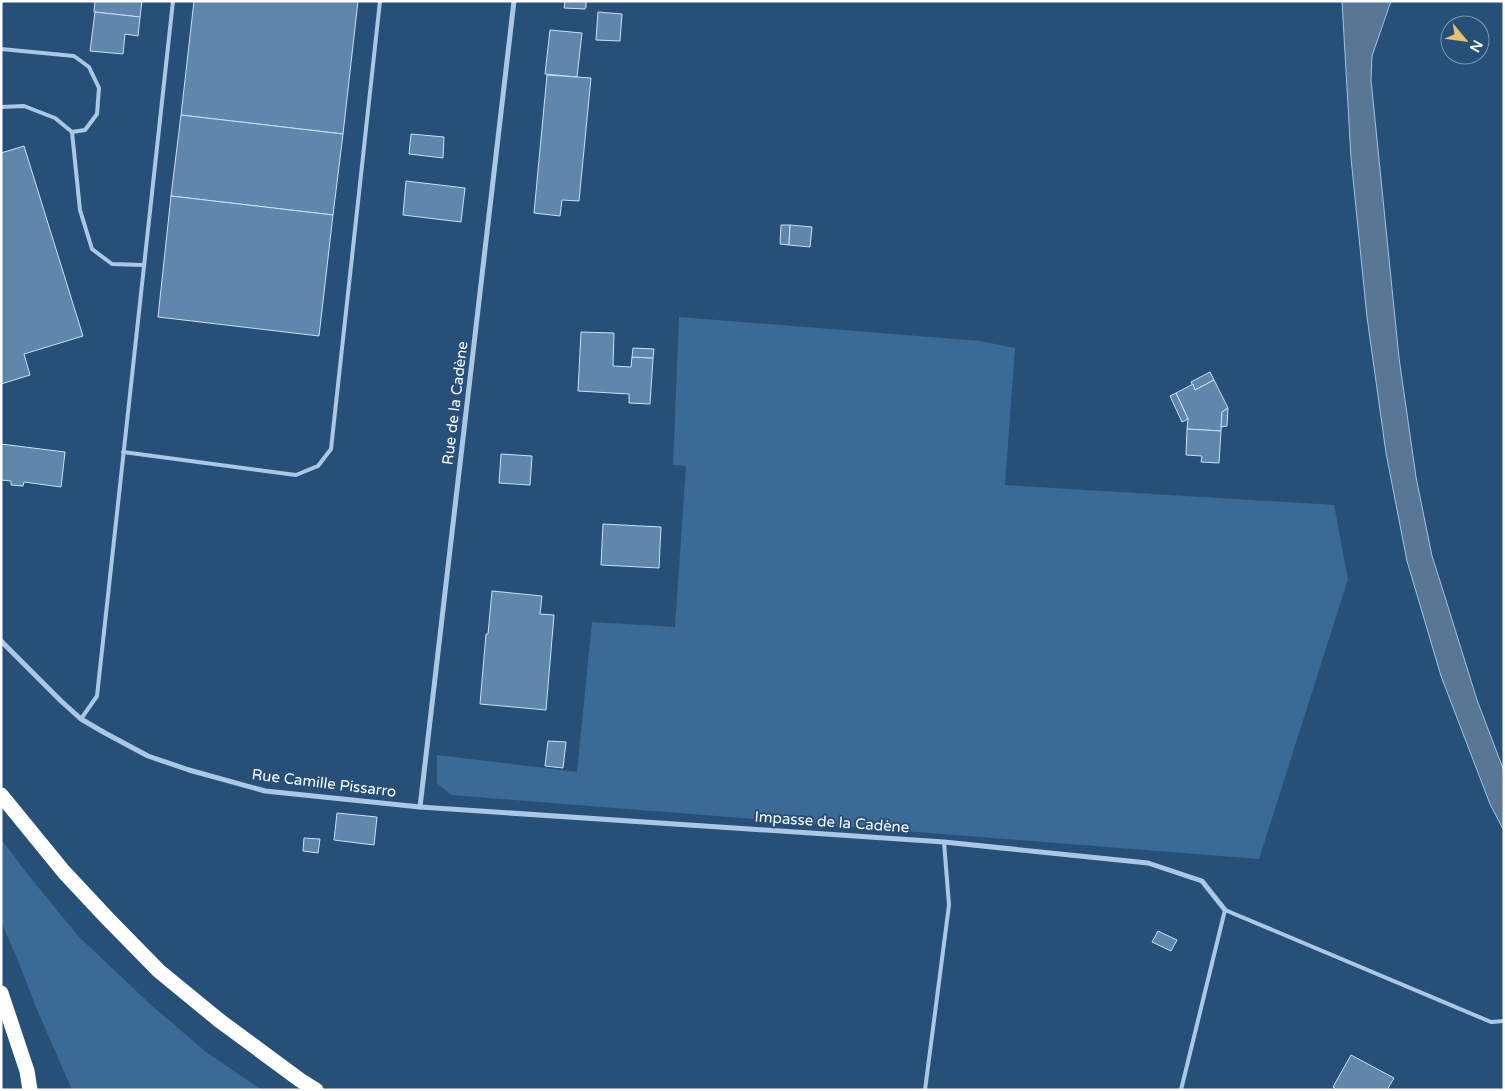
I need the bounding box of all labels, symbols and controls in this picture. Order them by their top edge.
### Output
north arrow [1440,15,1490,65]
text: N [1466,37,1486,55]
street label: Rue de la Cadène [438,340,472,466]
street label: Rue Camille Pissarro [251,765,397,801]
street label: Impasse de la Cadène [754,808,910,836]

